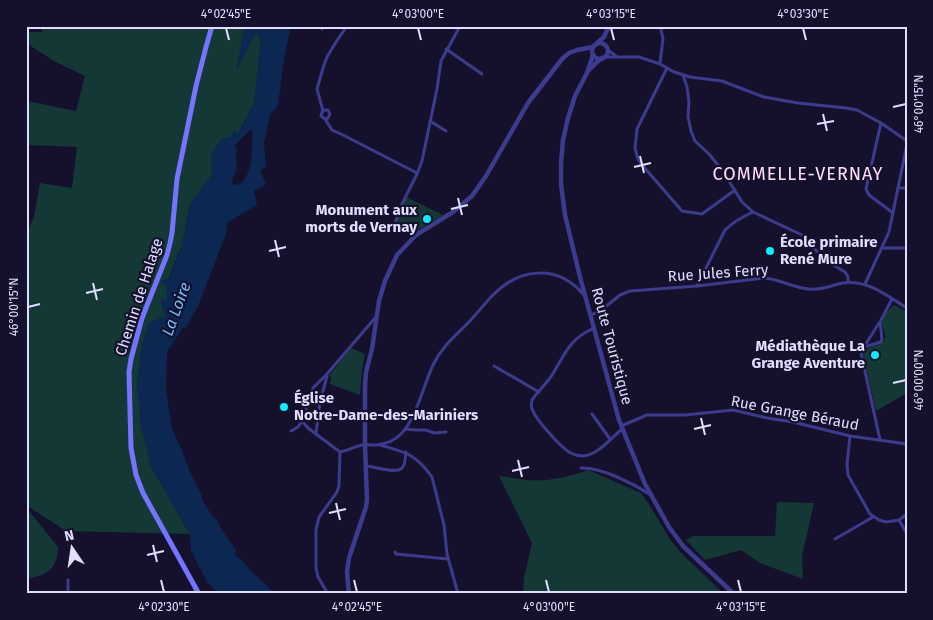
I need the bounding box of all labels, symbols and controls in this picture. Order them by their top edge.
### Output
text: 4°02'45"E [201,7,251,21]
text: 4°03'00"E [392,7,444,21]
text: 4°03'15"E [586,7,636,21]
text: 4°03'30"E [777,7,829,21]
text: 46°00'15"N [912,75,926,133]
district label: COMMELLE-VERNAY [713,163,883,185]
place label: Monument aux morts de Vernay [305,201,417,236]
marker: Monument aux morts de Vernay [421,213,433,225]
place label: École primaire René Mure [780,233,878,268]
street label: Chemin de Halage [112,236,166,358]
marker: École primaire René Mure [764,245,776,257]
street label: Rue Jules Ferry [667,260,769,285]
text: 46°00'15"N [7,278,21,336]
water label: La Loire [158,280,194,338]
street label: Route Touristique [588,285,636,407]
place label: Médiathèque La Grange Aventure [752,337,865,372]
marker: Médiathèque La Grange Aventure [869,349,881,361]
text: 46°00'00"N [912,350,926,410]
place label: Église Notre-Dame-des-Mariniers [294,389,478,424]
street label: Rue Grange Béraud [730,392,860,434]
marker: Église Notre-Dame-des-Mariniers [278,401,290,413]
north arrow [48,522,98,572]
text: N [63,526,76,545]
text: 4°02'30"E [138,600,190,614]
text: 4°02'45"E [332,600,382,614]
text: 4°03'00"E [523,600,575,614]
text: 4°03'15"E [716,600,766,614]

